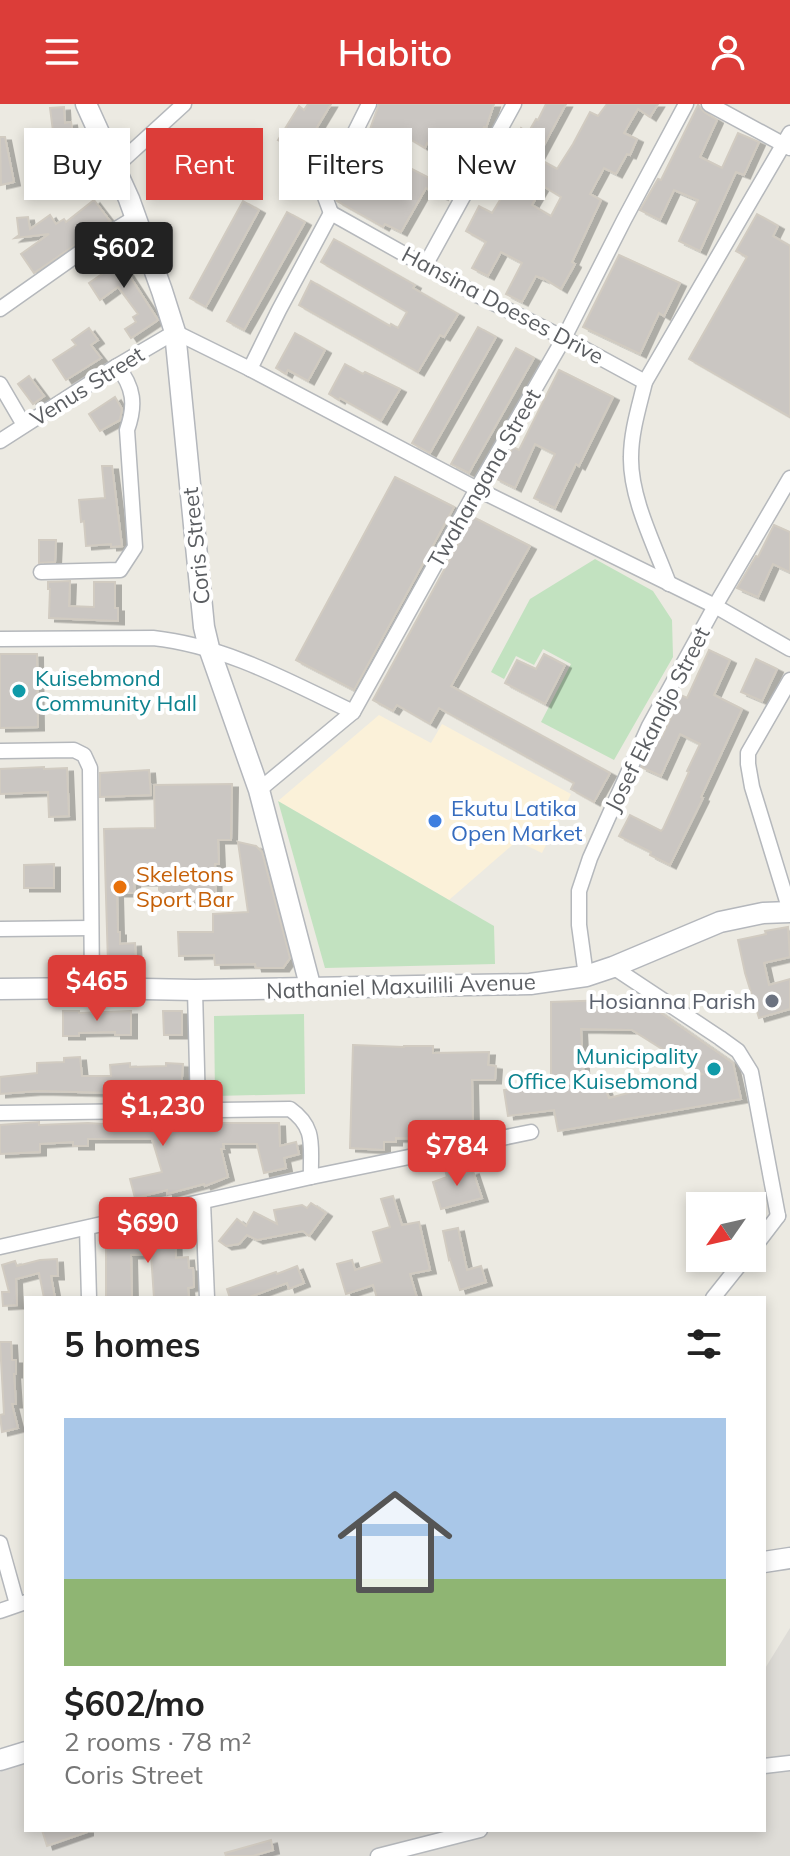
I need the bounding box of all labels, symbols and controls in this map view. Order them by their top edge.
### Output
icon: menu [40,30,84,74]
text: Habito [338,30,452,75]
icon: person [706,30,750,74]
chip: Buy [24,128,130,200]
chip: Rent [146,128,263,200]
chip: Filters [279,128,412,200]
chip: New [428,128,545,200]
pin: $602 [77,222,171,290]
text: $602 [93,231,155,264]
street label: Hansina Doeses Drive [397,240,609,370]
street label: Venus Street [25,340,149,432]
street label: Twahangana Street [421,383,547,572]
street label: Coris Street [176,486,216,606]
street label: Josef Ekandjo Street [598,622,716,816]
place label: Kuisebmond Community Hall [35,664,197,717]
marker: Kuisebmond Community Hall [10,682,28,700]
place label: Ekutu Latika Open Market [451,794,583,847]
marker: Ekutu Latika Open Market [426,812,444,830]
place label: Skeletons Sport Bar [136,860,234,913]
marker: Skeletons Sport Bar [111,878,129,896]
pin: $465 [50,955,144,1023]
text: $465 [66,964,128,997]
street label: Nathaniel Maxuilili Avenue [266,967,536,1005]
place label: Hosianna Parish [588,987,756,1015]
marker: Hosianna Parish [763,992,781,1010]
place label: Municipality Office Kuisebmond [507,1042,698,1095]
marker: Municipality Office Kuisebmond [705,1060,723,1078]
pin: $1,230 [98,1080,228,1148]
text: $1,230 [121,1089,205,1122]
pin: $784 [410,1120,504,1188]
text: $784 [426,1129,488,1162]
north arrow [686,1192,766,1272]
map controls [686,1192,766,1272]
pin: $690 [101,1197,195,1265]
text: $690 [117,1206,179,1239]
icon: filters [682,1322,726,1366]
text: 5 homes [64,1323,201,1366]
icon: home [323,1470,467,1614]
text: $602/mo [64,1682,205,1725]
text: 2 rooms · 78 m² [64,1725,251,1758]
text: Coris Street [64,1758,203,1791]

